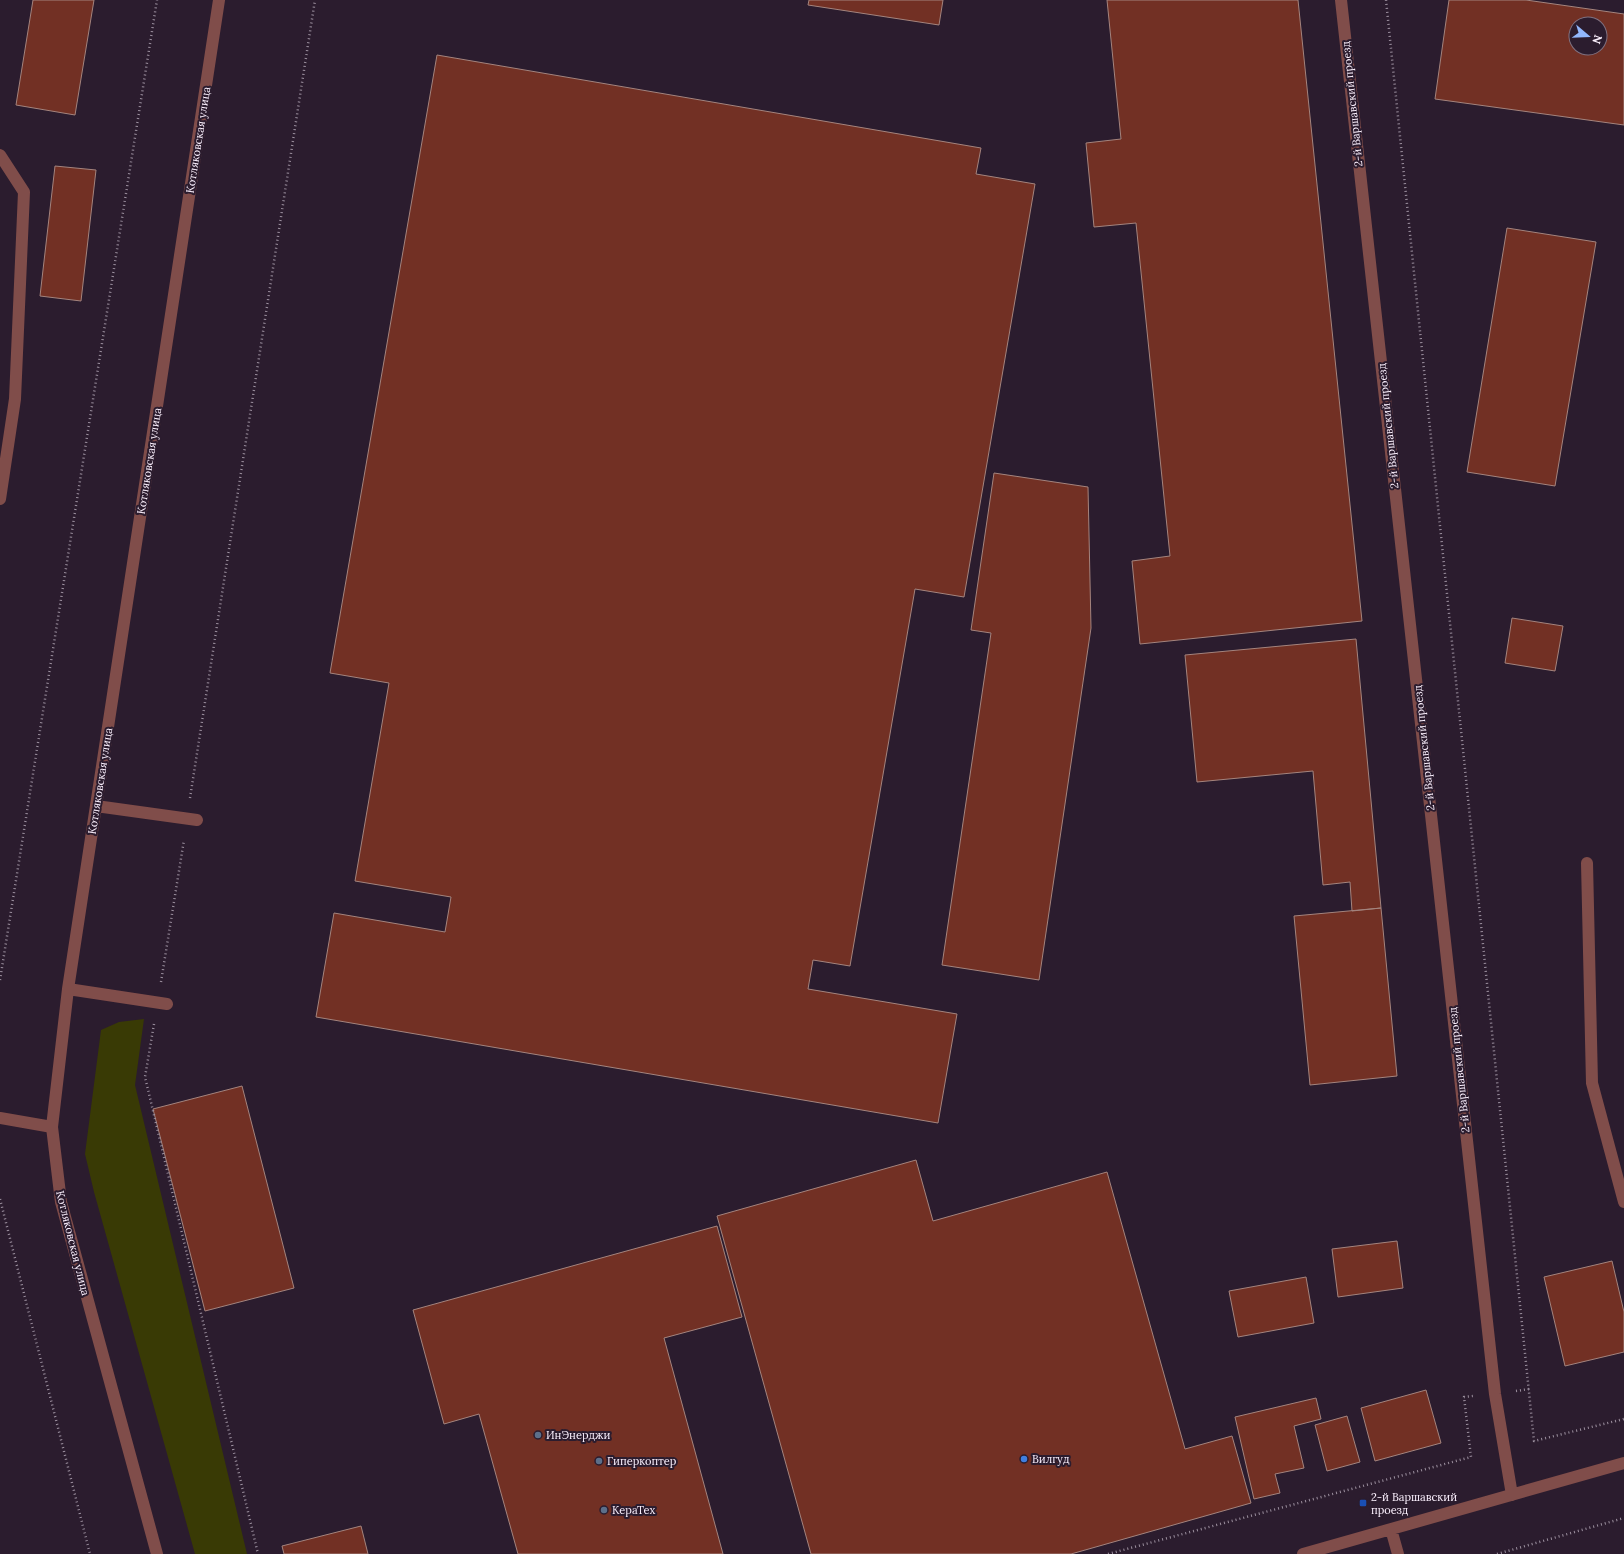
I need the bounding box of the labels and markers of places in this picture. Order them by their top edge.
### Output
place label: ИнЭнерджи [546,1428,611,1442]
marker: ИнЭнерджи [533,1430,543,1440]
place label: Вилгуд [1032,1452,1070,1466]
place label: Гиперкоптер [607,1454,677,1468]
marker: Вилгуд [1019,1454,1029,1464]
marker: Гиперкоптер [594,1456,604,1466]
place label: 2-й Варшавский проезд [1371,1490,1457,1517]
marker: 2-й Варшавский проезд [1358,1498,1368,1508]
place label: КераТех [612,1503,656,1517]
marker: КераТех [599,1505,609,1515]

